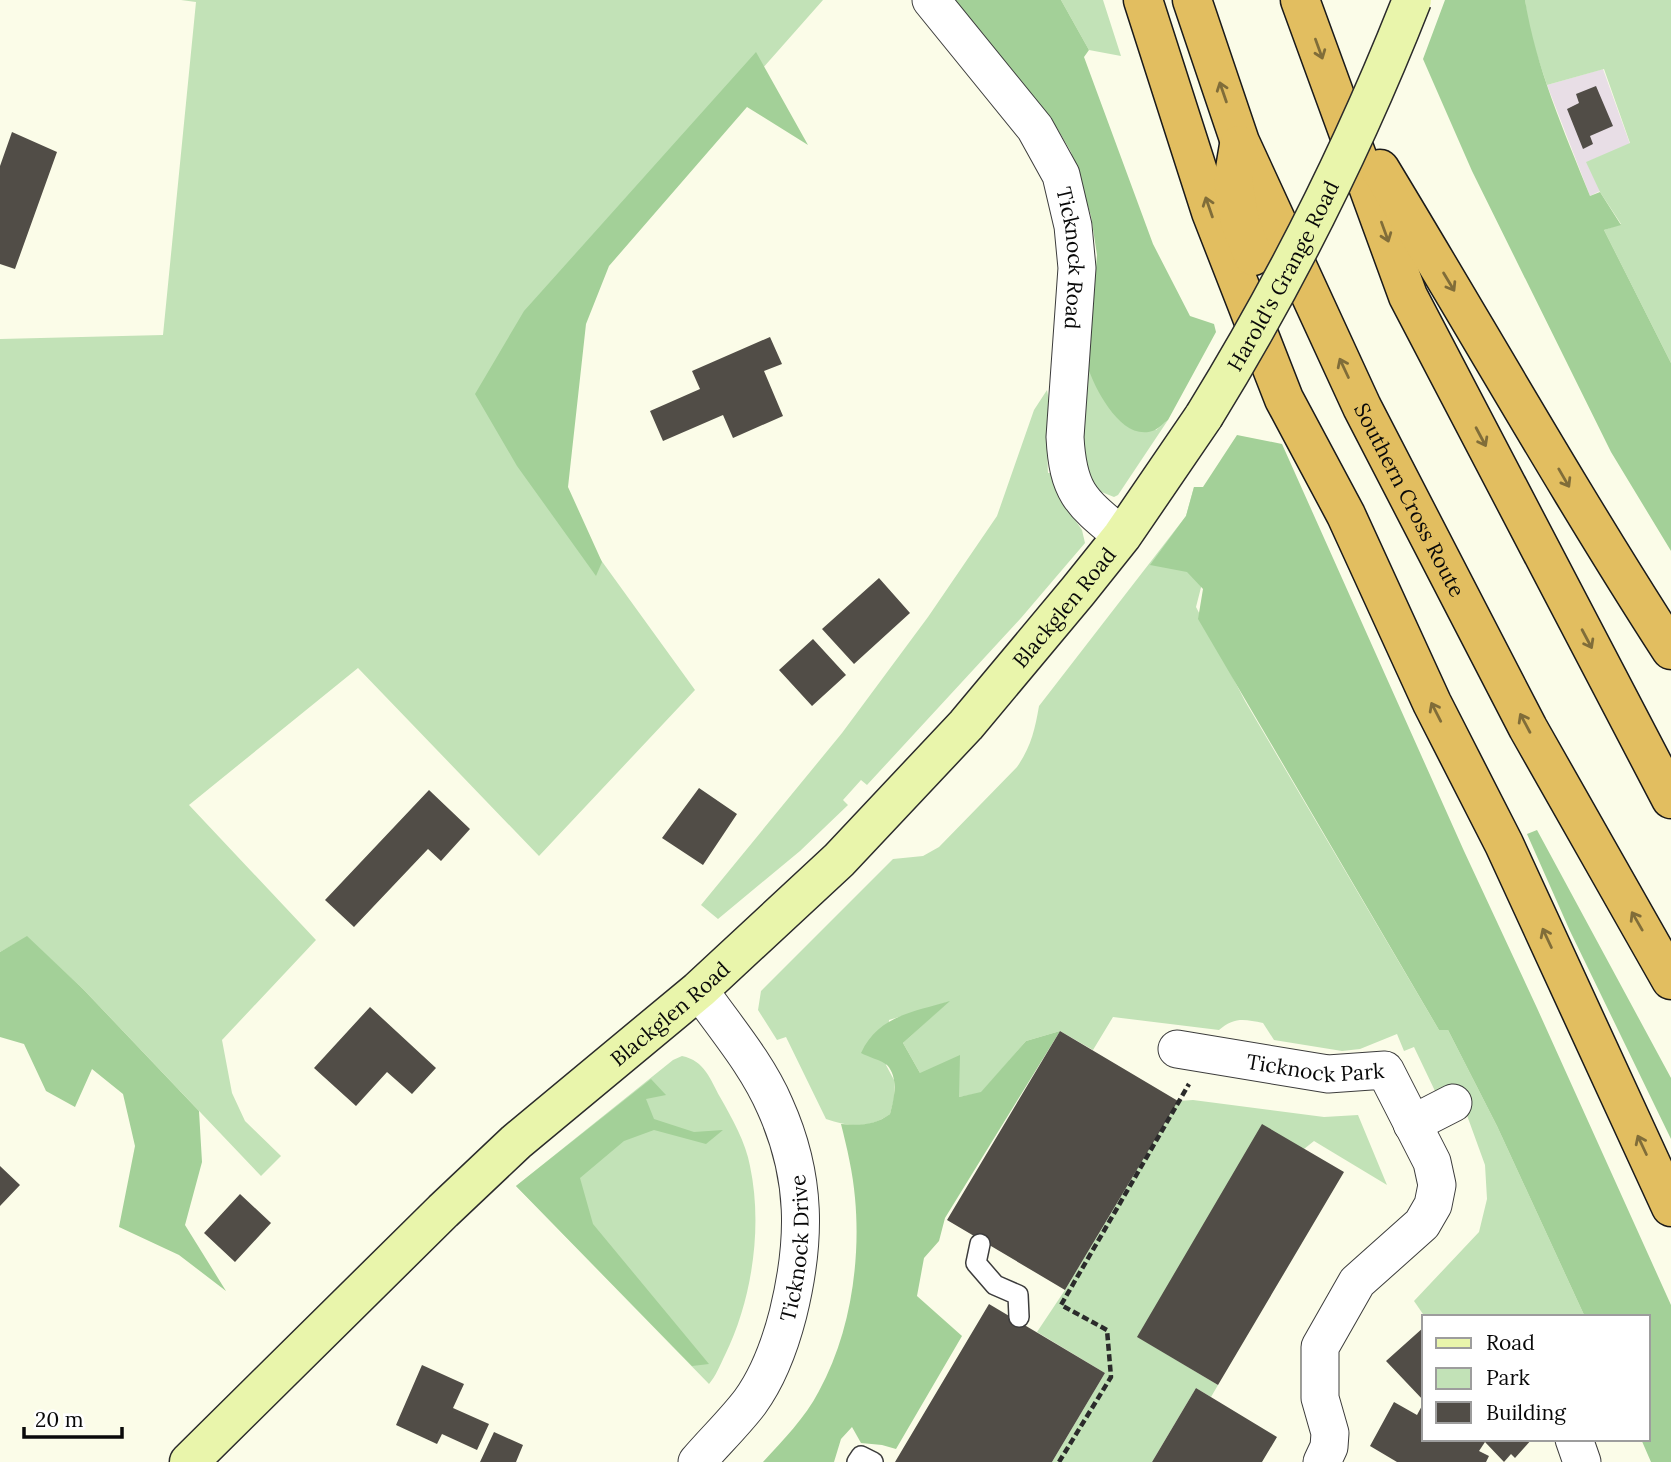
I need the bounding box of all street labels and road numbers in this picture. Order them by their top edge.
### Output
street label: Harold's Grange Road [1221,176,1345,376]
street label: Ticknock Road [1051,184,1091,330]
street label: Southern Cross Route [1349,398,1471,601]
street label: Blackglen Road [1006,541,1121,673]
street label: Blackglen Road [605,955,735,1072]
street label: Ticknock Park [1245,1047,1386,1088]
street label: Ticknock Drive [773,1173,814,1324]

